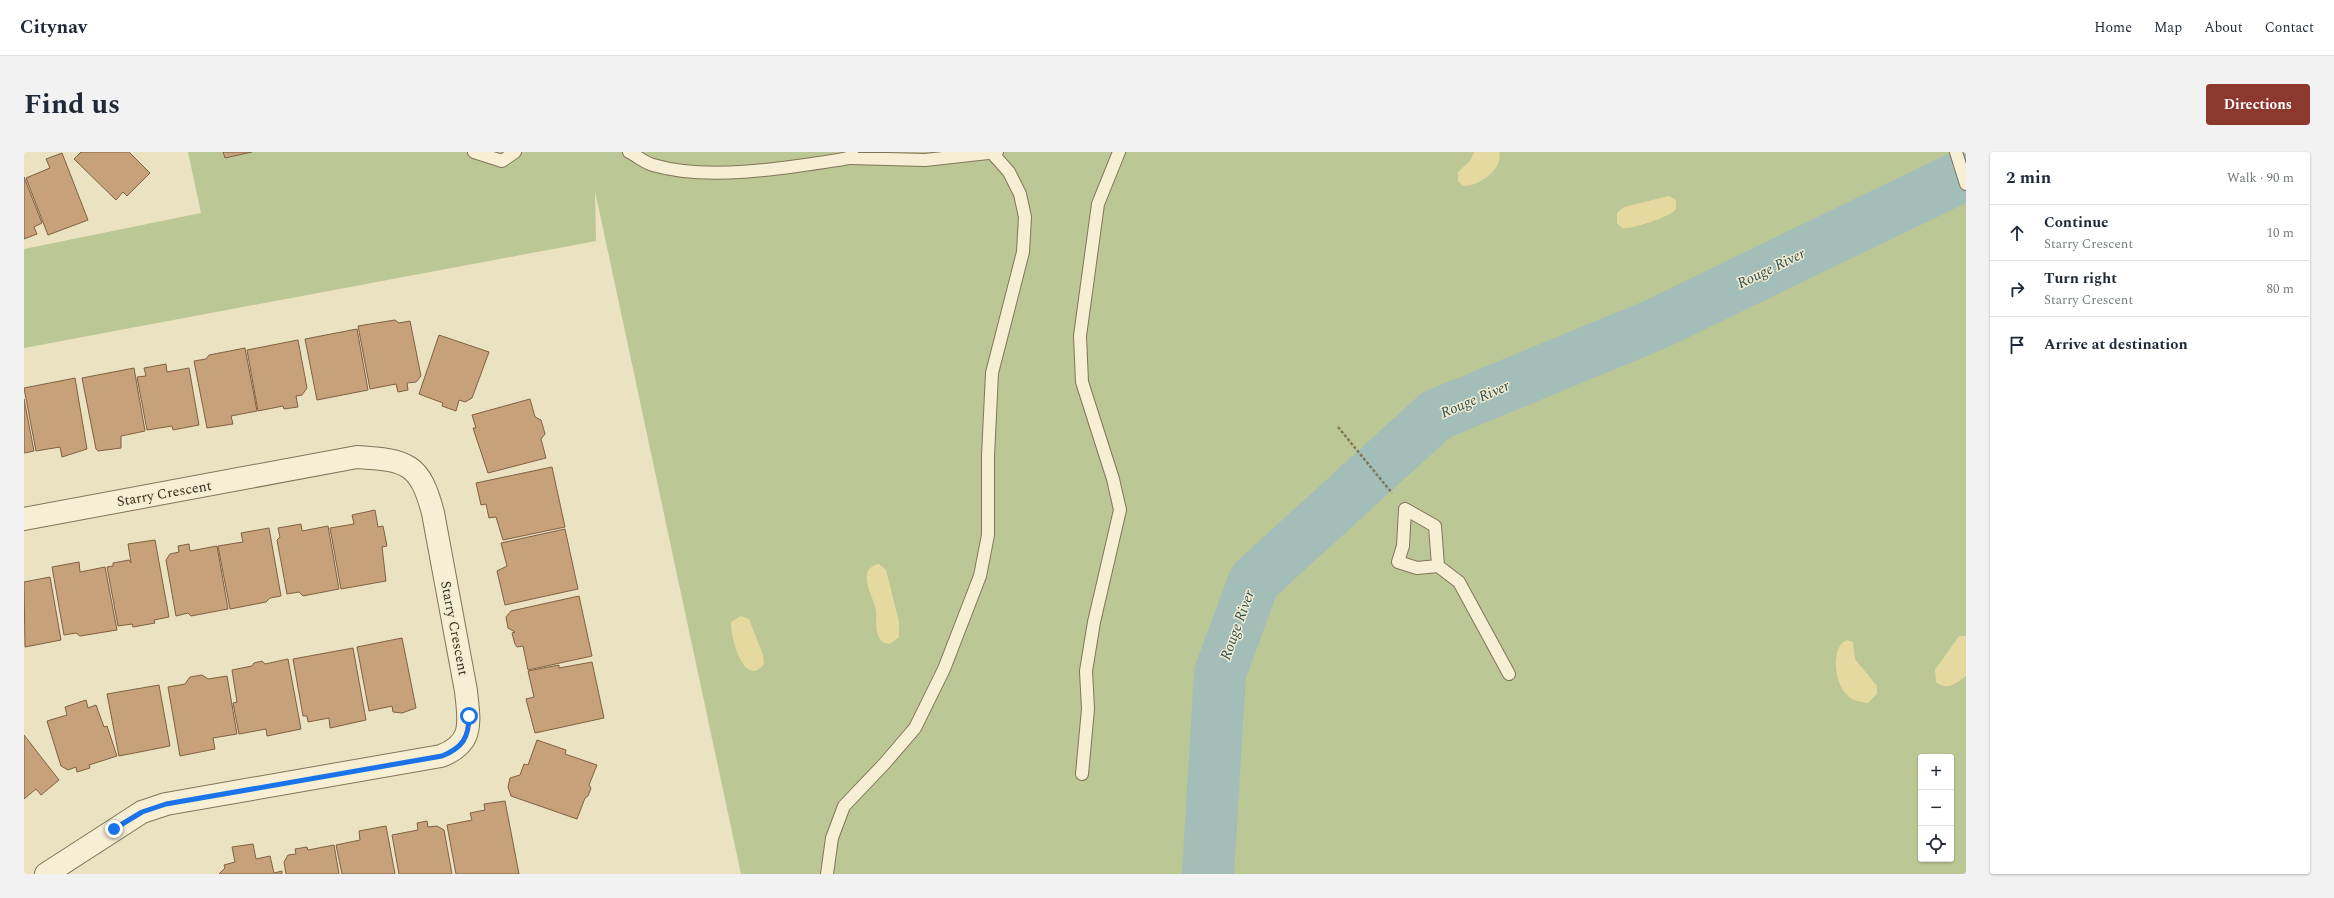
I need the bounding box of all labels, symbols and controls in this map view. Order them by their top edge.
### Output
text: Citynav [20,13,87,42]
text: Home [2094,17,2132,38]
text: Map [2154,17,2182,38]
text: About [2204,17,2243,38]
text: Contact [2265,17,2314,38]
text: Find us [24,83,120,126]
button: Directions [2206,84,2310,125]
text: 2 min [2006,165,2051,191]
text: Walk · 90 m [2227,168,2294,188]
text: Continue [2044,211,2109,234]
icon: ahead [2006,222,2028,244]
text: 10 m [2267,223,2294,243]
text: Starry Crescent [2044,234,2133,254]
water label: Rouge River [1733,242,1810,295]
text: Turn right [2044,267,2117,290]
icon: right [2006,278,2028,300]
text: 80 m [2267,279,2294,299]
text: Starry Crescent [2044,290,2133,310]
text: Arrive at destination [2044,333,2188,356]
icon: arrive [2006,334,2028,356]
water label: Rouge River [1437,374,1514,424]
street label: Starry Crescent [115,475,213,512]
street label: Starry Crescent [435,579,474,677]
water label: Rouge River [1214,586,1261,663]
route start [460,707,478,725]
map controls [1918,754,1954,862]
button: + [1918,754,1954,790]
button: − [1918,790,1954,826]
route end [105,820,123,838]
button: locate [1918,826,1954,862]

